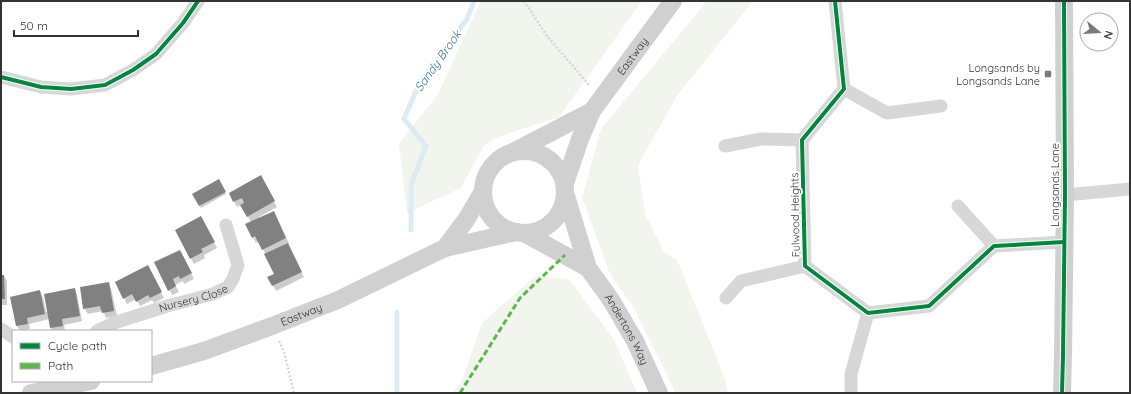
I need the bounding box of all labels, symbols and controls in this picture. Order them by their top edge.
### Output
scale bar [14,12,138,38]
north arrow [1079,12,1119,52]
text: 50 m [20,18,48,33]
water label: Sandy Brook [411,26,465,94]
text: N [1101,29,1116,41]
street label: Eastway [614,35,651,78]
place label: Longsands by Longsands Lane [956,61,1040,88]
marker: Longsands by Longsands Lane [1043,69,1053,79]
street label: Longsands Lane [1048,143,1062,227]
street label: Fulwood Heights [787,173,803,257]
street label: Nursery Close [157,281,230,315]
street label: Andertons Way [602,291,652,367]
street label: Eastway [278,300,324,329]
legend [12,330,152,382]
text: Cycle path [48,338,107,353]
text: Path [48,358,73,373]

